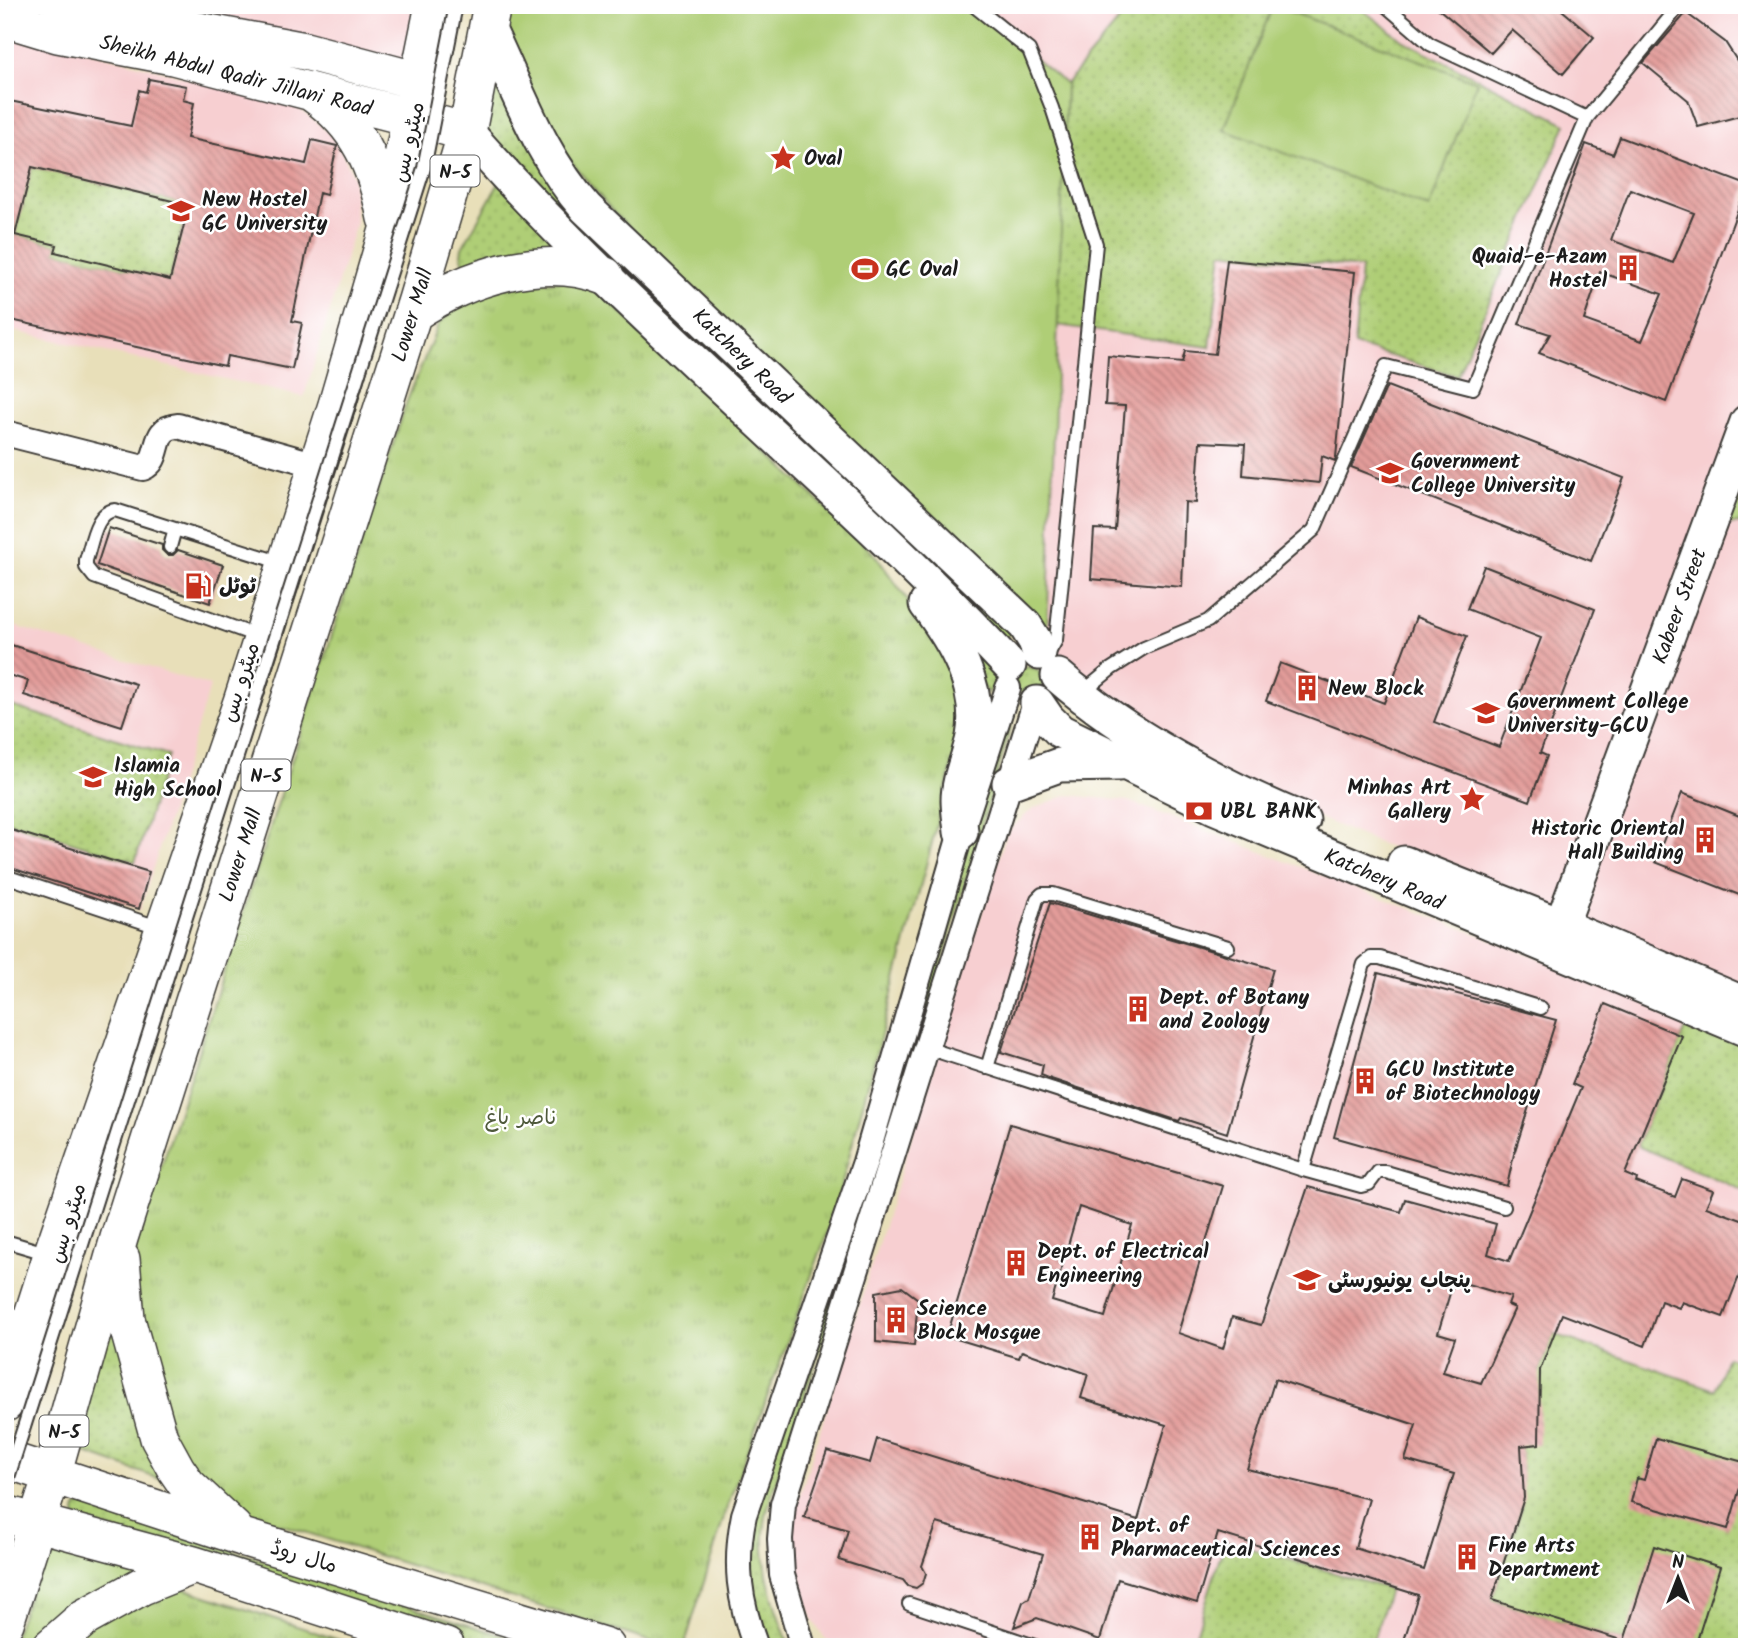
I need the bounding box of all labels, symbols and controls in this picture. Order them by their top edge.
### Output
street label: Sheikh Abdul Qadir Jillani Road [96,27,376,126]
street label: میٹرو بس [384,99,435,186]
place icon: Oval [768,143,798,173]
place label: Oval [804,143,843,176]
road number: N-5 [430,155,480,186]
place label: New Hostel GC University [202,184,328,241]
school or university icon: New Hostel GC University [166,196,196,226]
place label: Quaid-e-Azam Hostel [1472,241,1607,298]
building icon: Quaid-e-Azam Hostel [1613,253,1643,283]
sports icon: GC Oval [850,254,880,284]
place label: GC Oval [886,254,958,287]
street label: Lower Mall [384,264,443,366]
street label: Katchery Road [684,301,799,414]
place label: Government College University [1411,446,1575,503]
school or university icon: Government College University [1375,458,1405,488]
street label: Kabeer Street [1644,543,1717,669]
fuel station icon: ٹوٹل [183,571,213,601]
place label: ٹوٹل [219,571,257,604]
street label: میٹرو بس [213,638,270,727]
building icon: New Block [1292,673,1322,703]
place label: New Block [1328,673,1424,706]
place label: Government College University-GCU [1507,686,1688,743]
school or university icon: Government College University-GCU [1471,698,1501,728]
place label: Islamia High School [114,750,222,807]
road number: N-5 [242,760,290,790]
school or university icon: Islamia High School [78,762,108,792]
place label: Minhas Art Gallery [1347,772,1452,829]
place icon: Minhas Art Gallery [1457,784,1487,814]
bank icon: UBL BANK [1184,796,1214,826]
place label: UBL BANK [1220,796,1318,829]
street label: Lower Mall [211,804,272,907]
place label: Historic Oriental Hall Building [1531,813,1684,870]
building icon: Historic Oriental Hall Building [1690,825,1720,855]
street label: Katchery Road [1318,840,1449,921]
place label: Dept. of Botany and Zoology [1159,982,1309,1039]
building icon: Dept. of Botany and Zoology [1123,994,1153,1024]
place label: GCU Institute of Biotechnology [1386,1054,1540,1111]
building icon: GCU Institute of Biotechnology [1350,1066,1380,1096]
park label: ناصر باغ [485,1102,557,1135]
street label: میٹرو بس [41,1179,96,1267]
place label: Dept. of Electrical Engineering [1037,1236,1209,1293]
building icon: Dept. of Electrical Engineering [1001,1248,1031,1278]
school or university icon: پنجاب یونیورسٹی [1292,1265,1322,1295]
place label: پنجاب یونیورسٹی [1328,1265,1471,1298]
place label: Science Block Mosque [917,1293,1041,1350]
building icon: Science Block Mosque [881,1305,911,1335]
road number: N-5 [40,1415,88,1446]
place label: Dept. of Pharmaceutical Sciences [1111,1510,1341,1567]
building icon: Dept. of Pharmaceutical Sciences [1075,1522,1105,1552]
place label: Fine Arts Department [1488,1530,1600,1587]
street label: مال روڈ [266,1532,341,1583]
building icon: Fine Arts Department [1452,1542,1482,1572]
north arrow [1644,1544,1714,1614]
text: N [1672,1548,1684,1578]

